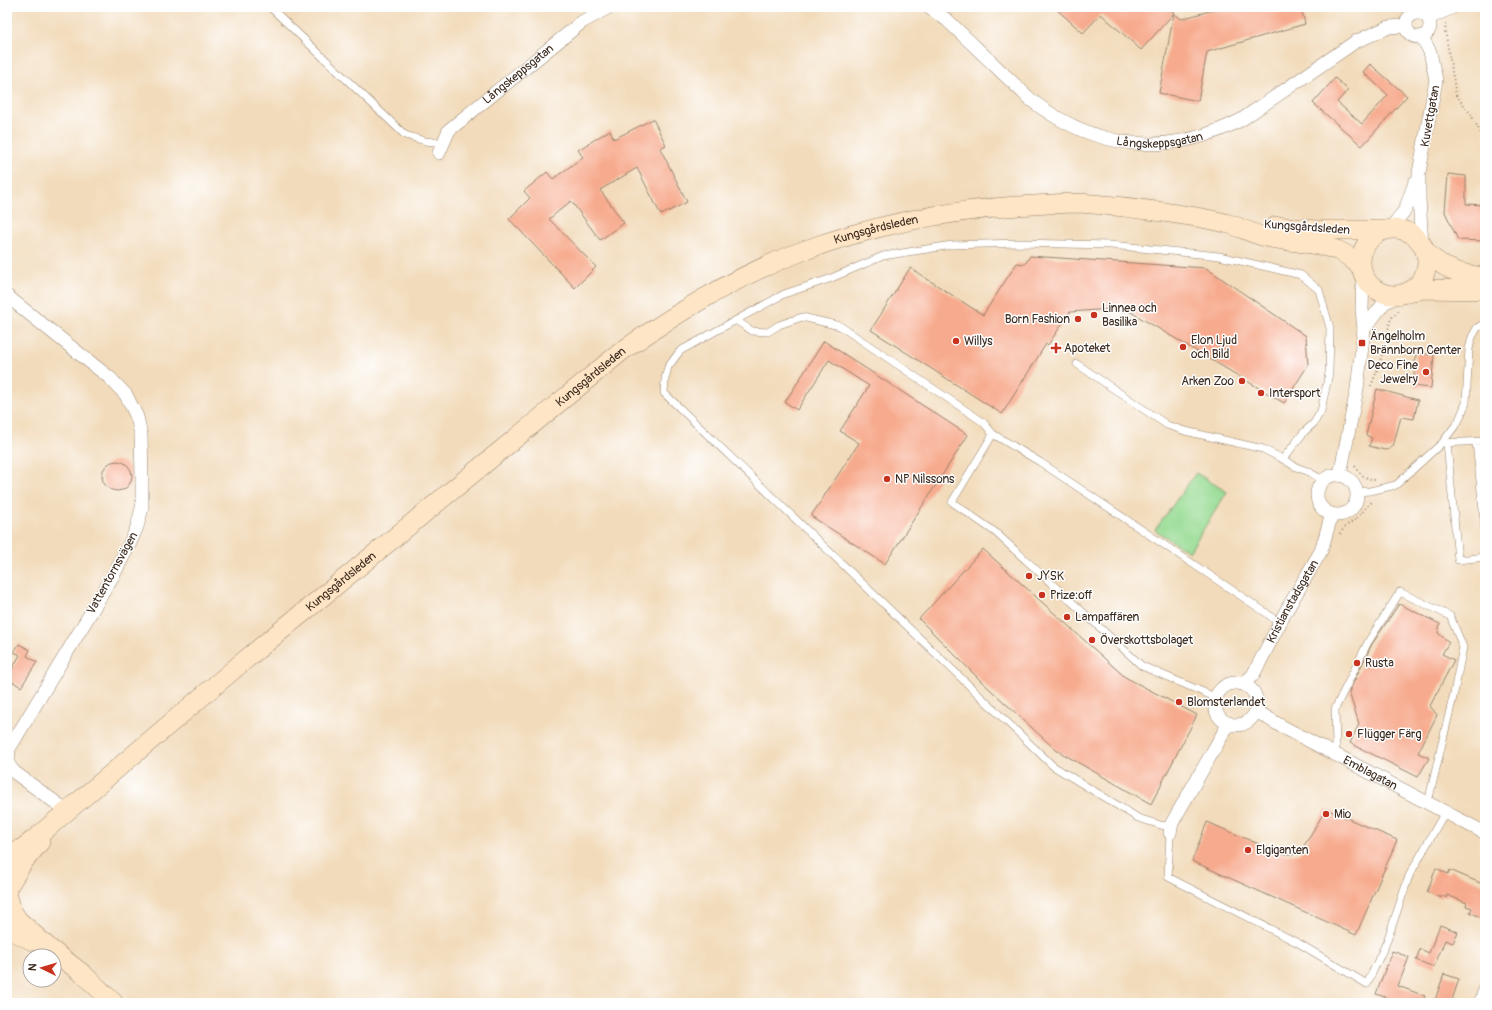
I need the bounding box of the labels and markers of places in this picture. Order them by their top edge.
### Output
place label: Linnea och Basilika [1102,301,1157,330]
marker: Linnea och Basilika [1089,310,1099,320]
place label: Born Fashion [1005,312,1070,327]
marker: Born Fashion [1073,314,1083,324]
place label: Ängelholm Brännborn Center [1370,328,1462,358]
place label: Elon Ljud och Bild [1191,333,1237,362]
place label: Willys [964,334,993,349]
marker: Willys [951,336,961,346]
marker: Ängelholm Brännborn Center [1357,338,1367,348]
place label: Apoteket [1064,341,1111,356]
marker: Elon Ljud och Bild [1178,342,1188,352]
marker: Apoteket [1051,343,1061,353]
place label: Deco Fine Jewelry [1367,358,1418,387]
marker: Deco Fine Jewelry [1421,367,1431,377]
place label: Arken Zoo [1181,374,1235,389]
marker: Arken Zoo [1237,376,1247,386]
place label: Intersport [1269,386,1321,401]
marker: Intersport [1256,388,1266,398]
place label: NP Nilssons [895,472,955,487]
marker: NP Nilssons [882,474,892,484]
place label: JYSK [1037,569,1064,584]
marker: JYSK [1024,571,1034,581]
place label: Prize:off [1050,588,1093,603]
marker: Prize:off [1037,590,1047,600]
place label: Lampaffären [1075,610,1140,625]
marker: Lampaffären [1062,612,1072,622]
place label: Överskottsbolaget [1100,632,1193,648]
marker: Överskottsbolaget [1087,635,1097,645]
place label: Rusta [1365,656,1394,671]
marker: Rusta [1352,658,1362,668]
place label: Blomsterlandet [1187,695,1265,710]
marker: Blomsterlandet [1174,697,1184,707]
place label: Flügger Färg [1357,727,1421,742]
marker: Flügger Färg [1344,729,1354,739]
place label: Mio [1334,807,1352,822]
marker: Mio [1321,809,1331,819]
place label: Elgiganten [1256,843,1309,858]
marker: Elgiganten [1243,845,1253,855]

